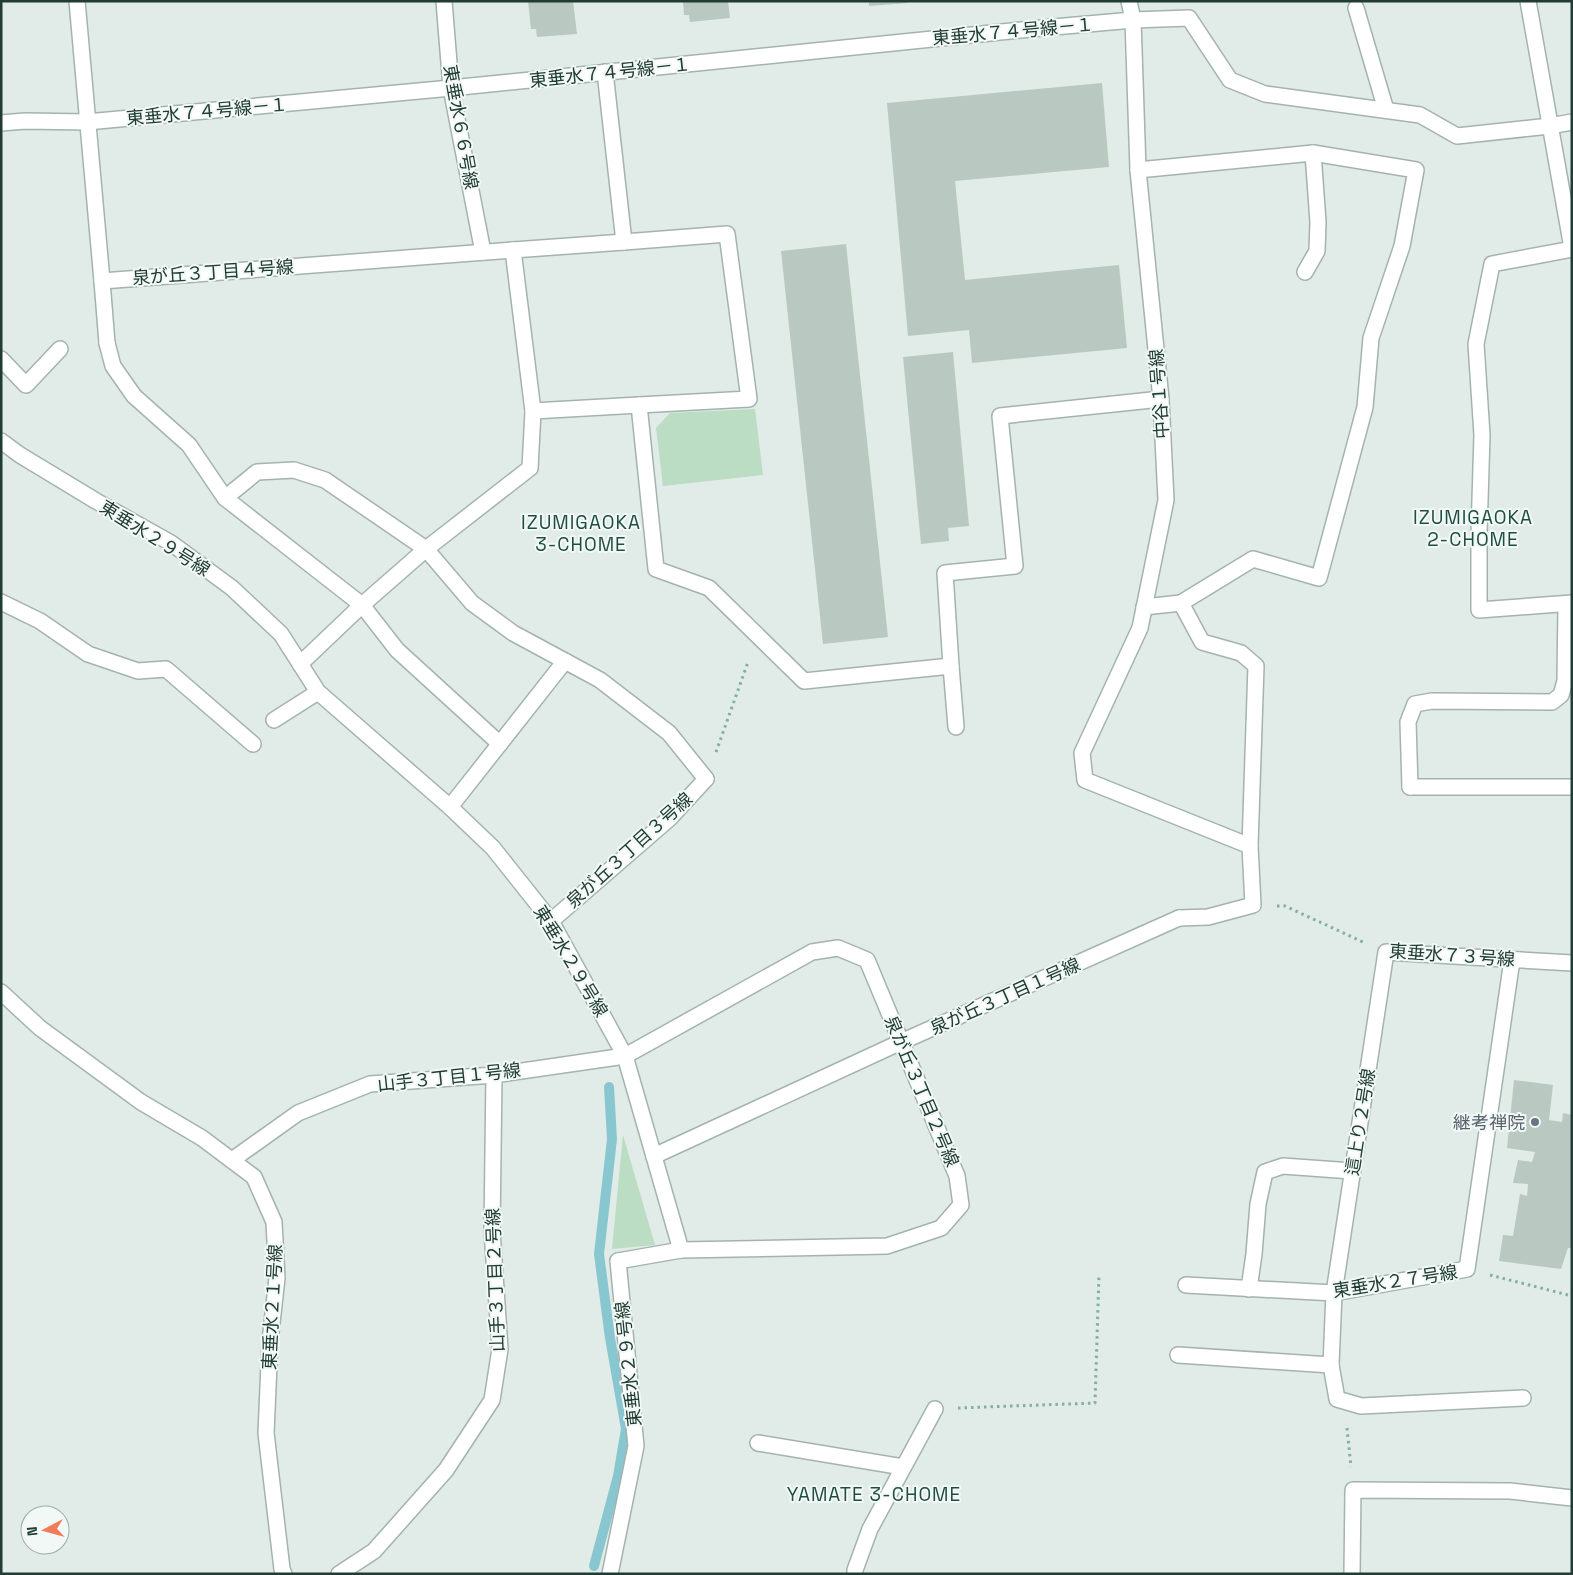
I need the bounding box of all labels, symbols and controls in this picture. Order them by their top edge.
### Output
street label: 東垂水７４号線－１ [931,12,1095,50]
street label: 東垂水７４号線－１ [528,52,692,92]
street label: 東垂水６６号線 [439,63,483,191]
street label: 東垂水７４号線－１ [125,92,289,130]
street label: 泉が丘３丁目４号線 [131,255,295,289]
street label: 中谷１号線 [1144,348,1174,440]
street label: 東垂水２９号線 [95,495,215,581]
district label: IZUMIGAOKA 2-CHOME [1413,505,1533,552]
district label: IZUMIGAOKA 3-CHOME [521,510,641,557]
street label: 泉が丘３丁目３号線 [561,787,697,913]
street label: 東垂水２９号線 [529,901,613,1021]
street label: 東垂水７３号線 [1388,939,1516,971]
street label: 泉が丘３丁目１号線 [926,953,1084,1039]
street label: 泉が丘３丁目２号線 [880,1012,964,1170]
street label: 山手３丁目１号線 [376,1058,522,1096]
street label: 這上り２号線 [1340,1067,1380,1177]
place label: 継考禅院 [1453,1111,1525,1134]
marker: 継考禅院 [1529,1116,1541,1128]
street label: 山手３丁目２号線 [481,1208,509,1352]
street label: 東垂水２１号線 [257,1243,287,1371]
street label: 東垂水２７号線 [1331,1260,1459,1302]
street label: 東垂水２９号線 [610,1300,646,1428]
district label: YAMATE 3-CHOME [787,1482,961,1507]
north arrow [20,1505,70,1555]
text: N [23,1526,42,1537]

